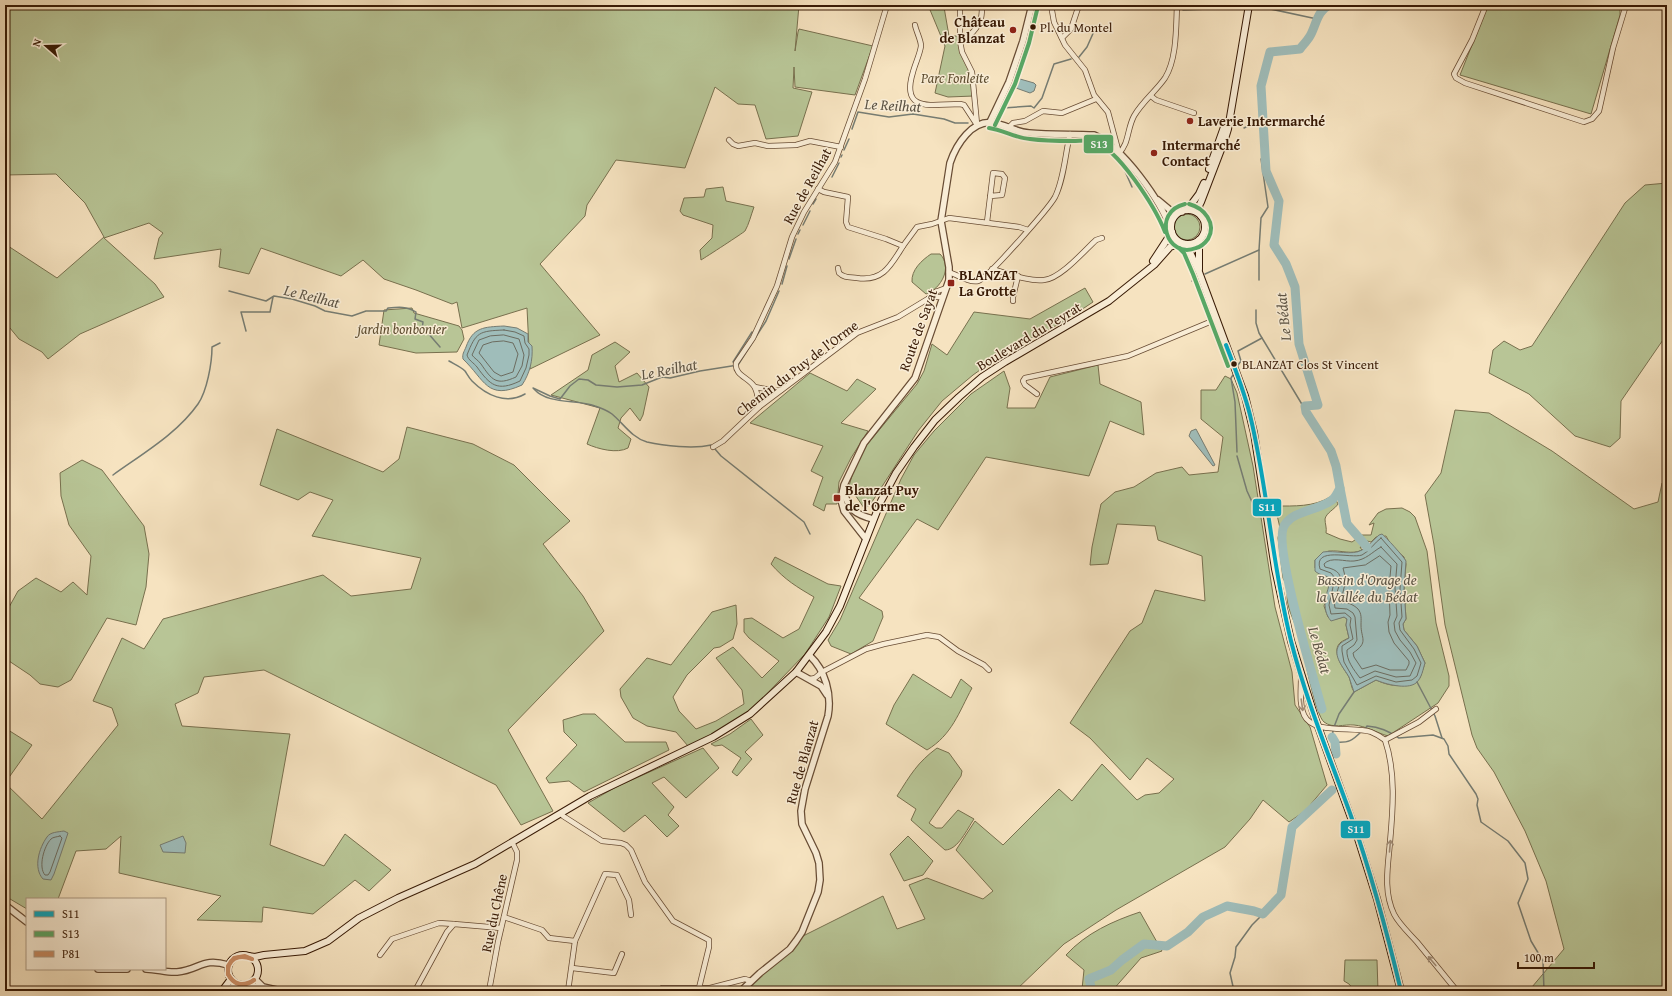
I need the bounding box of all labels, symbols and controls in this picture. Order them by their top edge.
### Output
place label: Château de Blanzat [939,12,1006,48]
place label: Pl. du Montel [1040,18,1113,37]
marker: Pl. du Montel [1028,22,1038,32]
marker: Château de Blanzat [1008,25,1018,35]
north arrow [26,26,66,66]
text: N [28,36,46,49]
park label: Parc Fonleite [920,68,989,88]
water label: Le Reilhat [863,93,922,117]
place label: Laverie Intermarché [1198,111,1325,131]
marker: Laverie Intermarché [1185,116,1195,126]
line badge: S13 [1083,134,1114,154]
place label: Intermarché Contact [1162,135,1241,171]
text: S13 [1090,136,1108,152]
street label: Rue de Reilhat [778,144,836,228]
marker: Intermarché Contact [1149,148,1159,158]
place label: BLANZAT La Grotte [959,265,1018,301]
marker: BLANZAT La Grotte [946,278,956,288]
water label: Le Reilhat [281,279,342,313]
street label: Route de Sayat [894,286,942,374]
water label: Le Bédat [1270,292,1296,343]
street label: Boulevard du Peyrat [973,297,1085,375]
street label: Chemin du Puy de l'Orme [732,315,863,421]
park label: jardin bonbonier [354,319,447,339]
water label: Le Reilhat [638,353,699,385]
place label: BLANZAT Clos St Vincent [1242,355,1379,374]
marker: BLANZAT Clos St Vincent [1229,359,1239,369]
place label: Blanzat Puy de l'Orme [845,480,920,516]
marker: Blanzat Puy de l'Orme [832,493,842,503]
line badge: S11 [1252,498,1282,517]
text: S11 [1258,499,1276,515]
water label: Bassin d'Orage de la Vallée du Bédat [1316,569,1418,607]
water label: Le Bédat [1303,623,1337,676]
one-way arrow [1298,698,1306,711]
street label: Rue de Blanzat [780,718,824,806]
line badge: S11 [1340,820,1371,839]
text: S11 [1347,821,1365,837]
one-way arrow [1386,840,1393,853]
street label: Rue du Chêne [476,871,512,954]
legend [26,898,166,970]
text: S11 [62,905,80,922]
text: S13 [62,925,80,942]
scale bar [1518,944,1594,970]
text: P81 [62,945,80,962]
text: 100 m [1524,949,1554,966]
one-way arrow [1428,956,1437,966]

